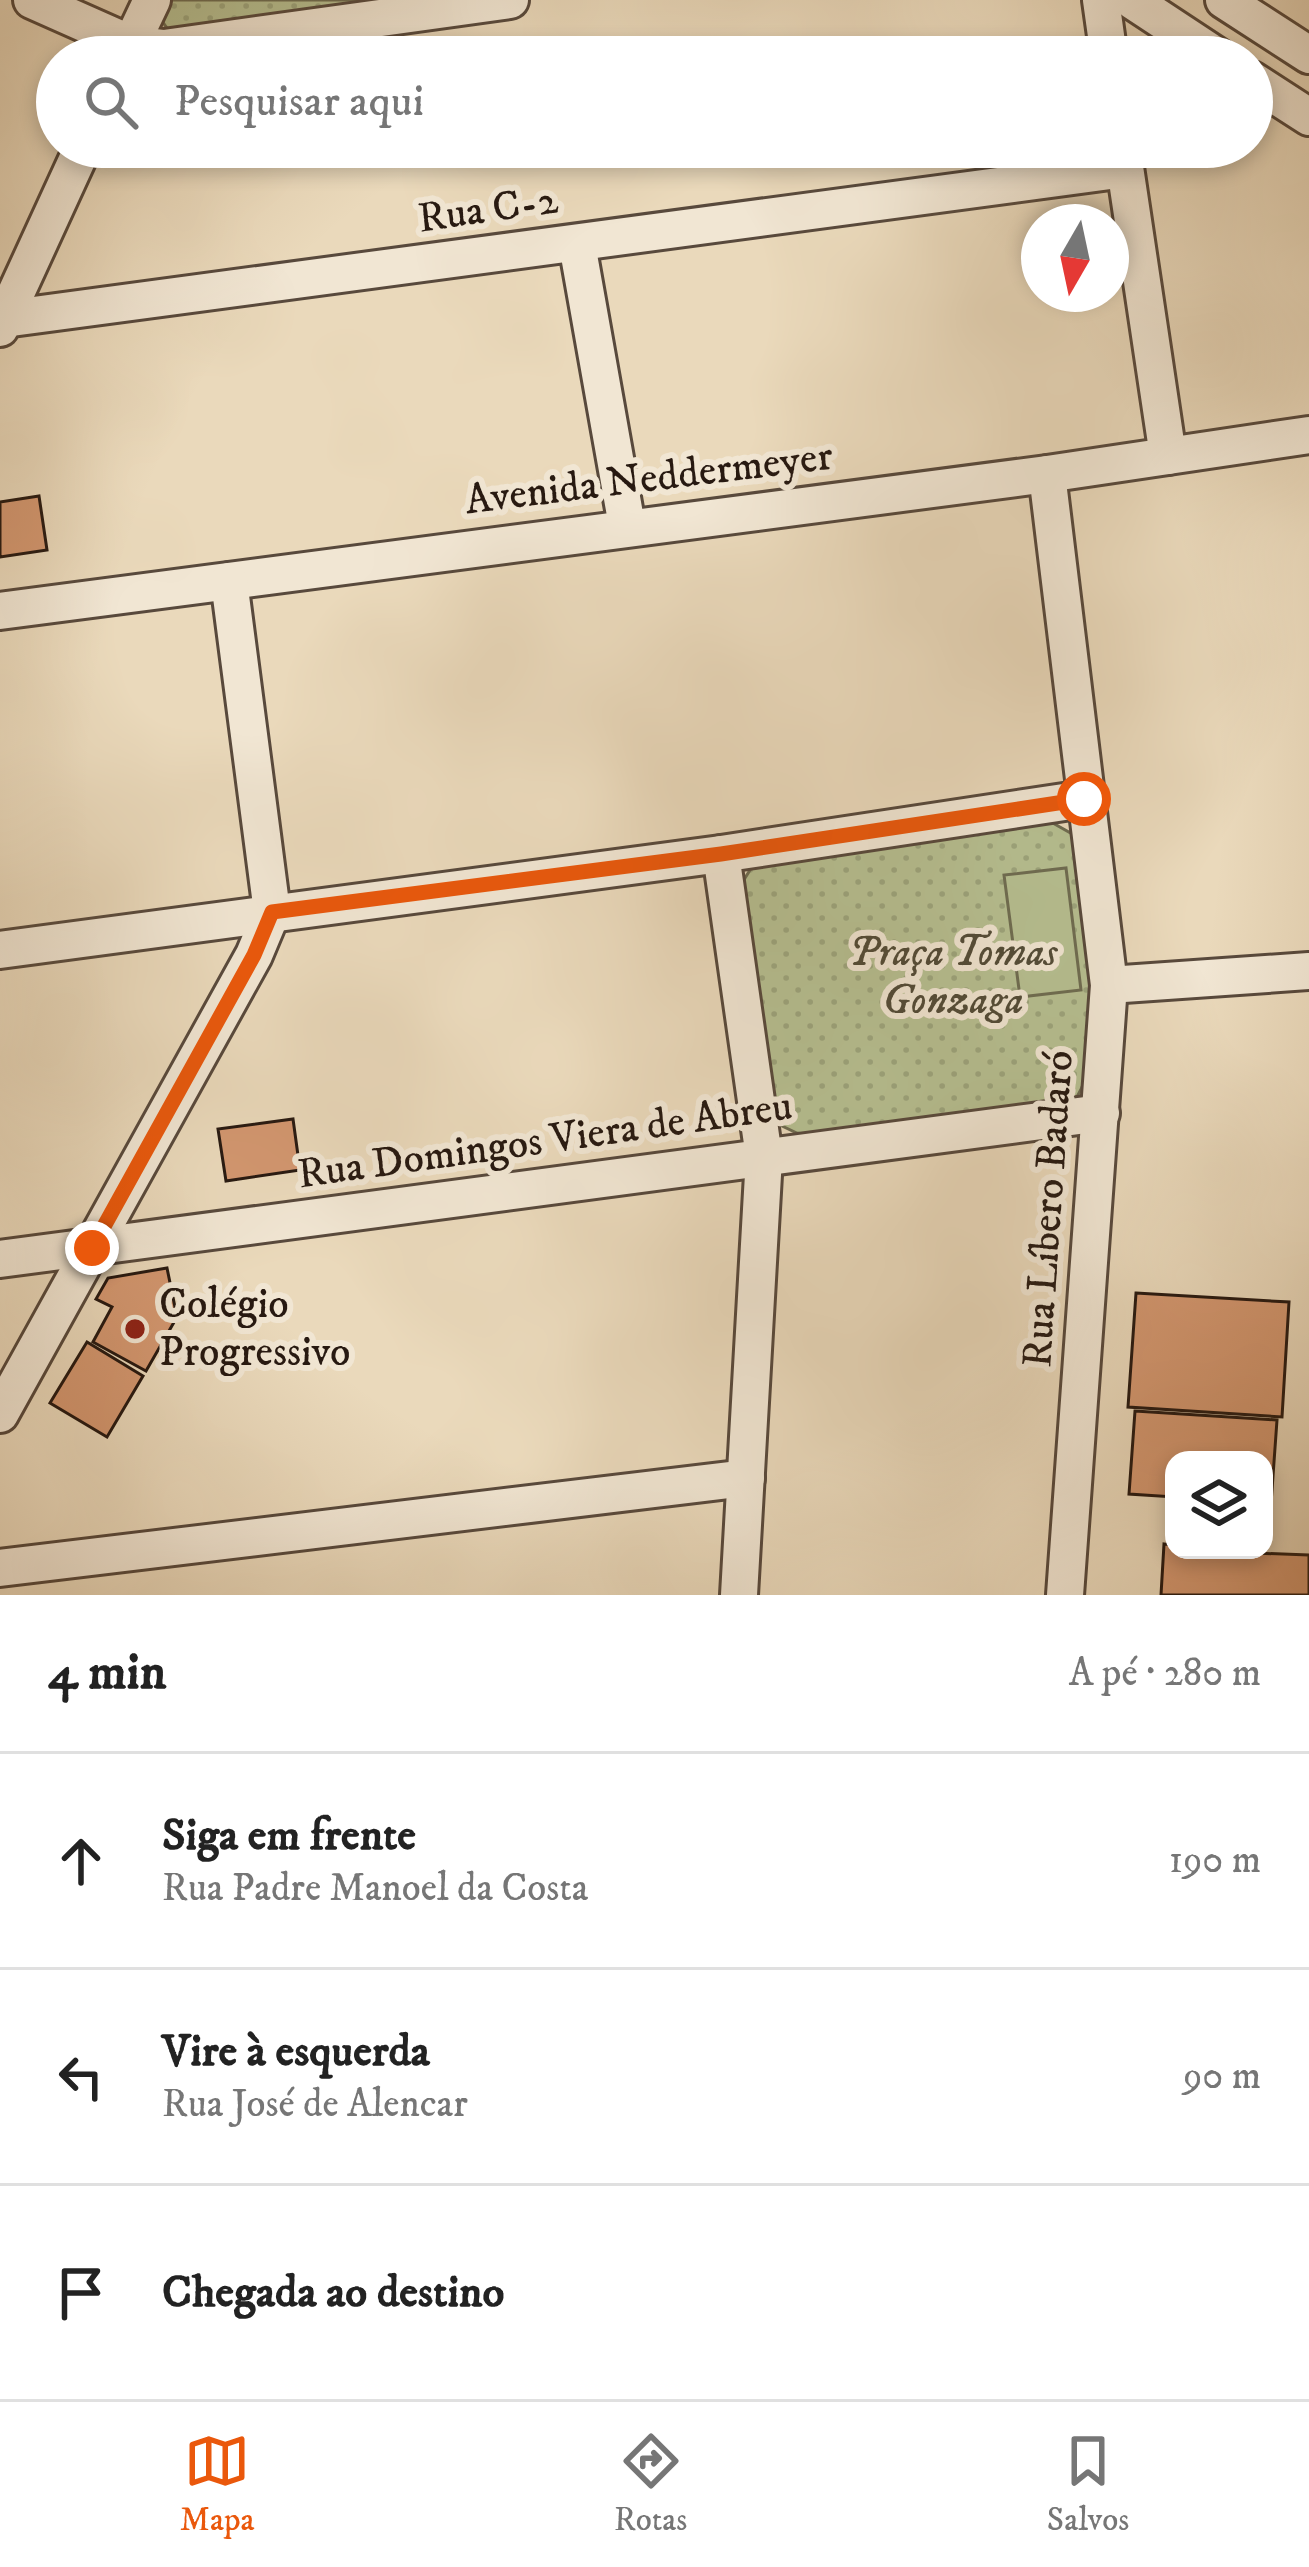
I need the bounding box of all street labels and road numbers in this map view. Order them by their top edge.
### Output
street label: Rua C-2 [415,174,562,246]
street label: Avenida Neddermeyer [462,431,836,527]
street label: Rua Líbero Badaró [1012,1049,1086,1369]
street label: Rua Domingos Viera de Abreu [294,1081,796,1201]

